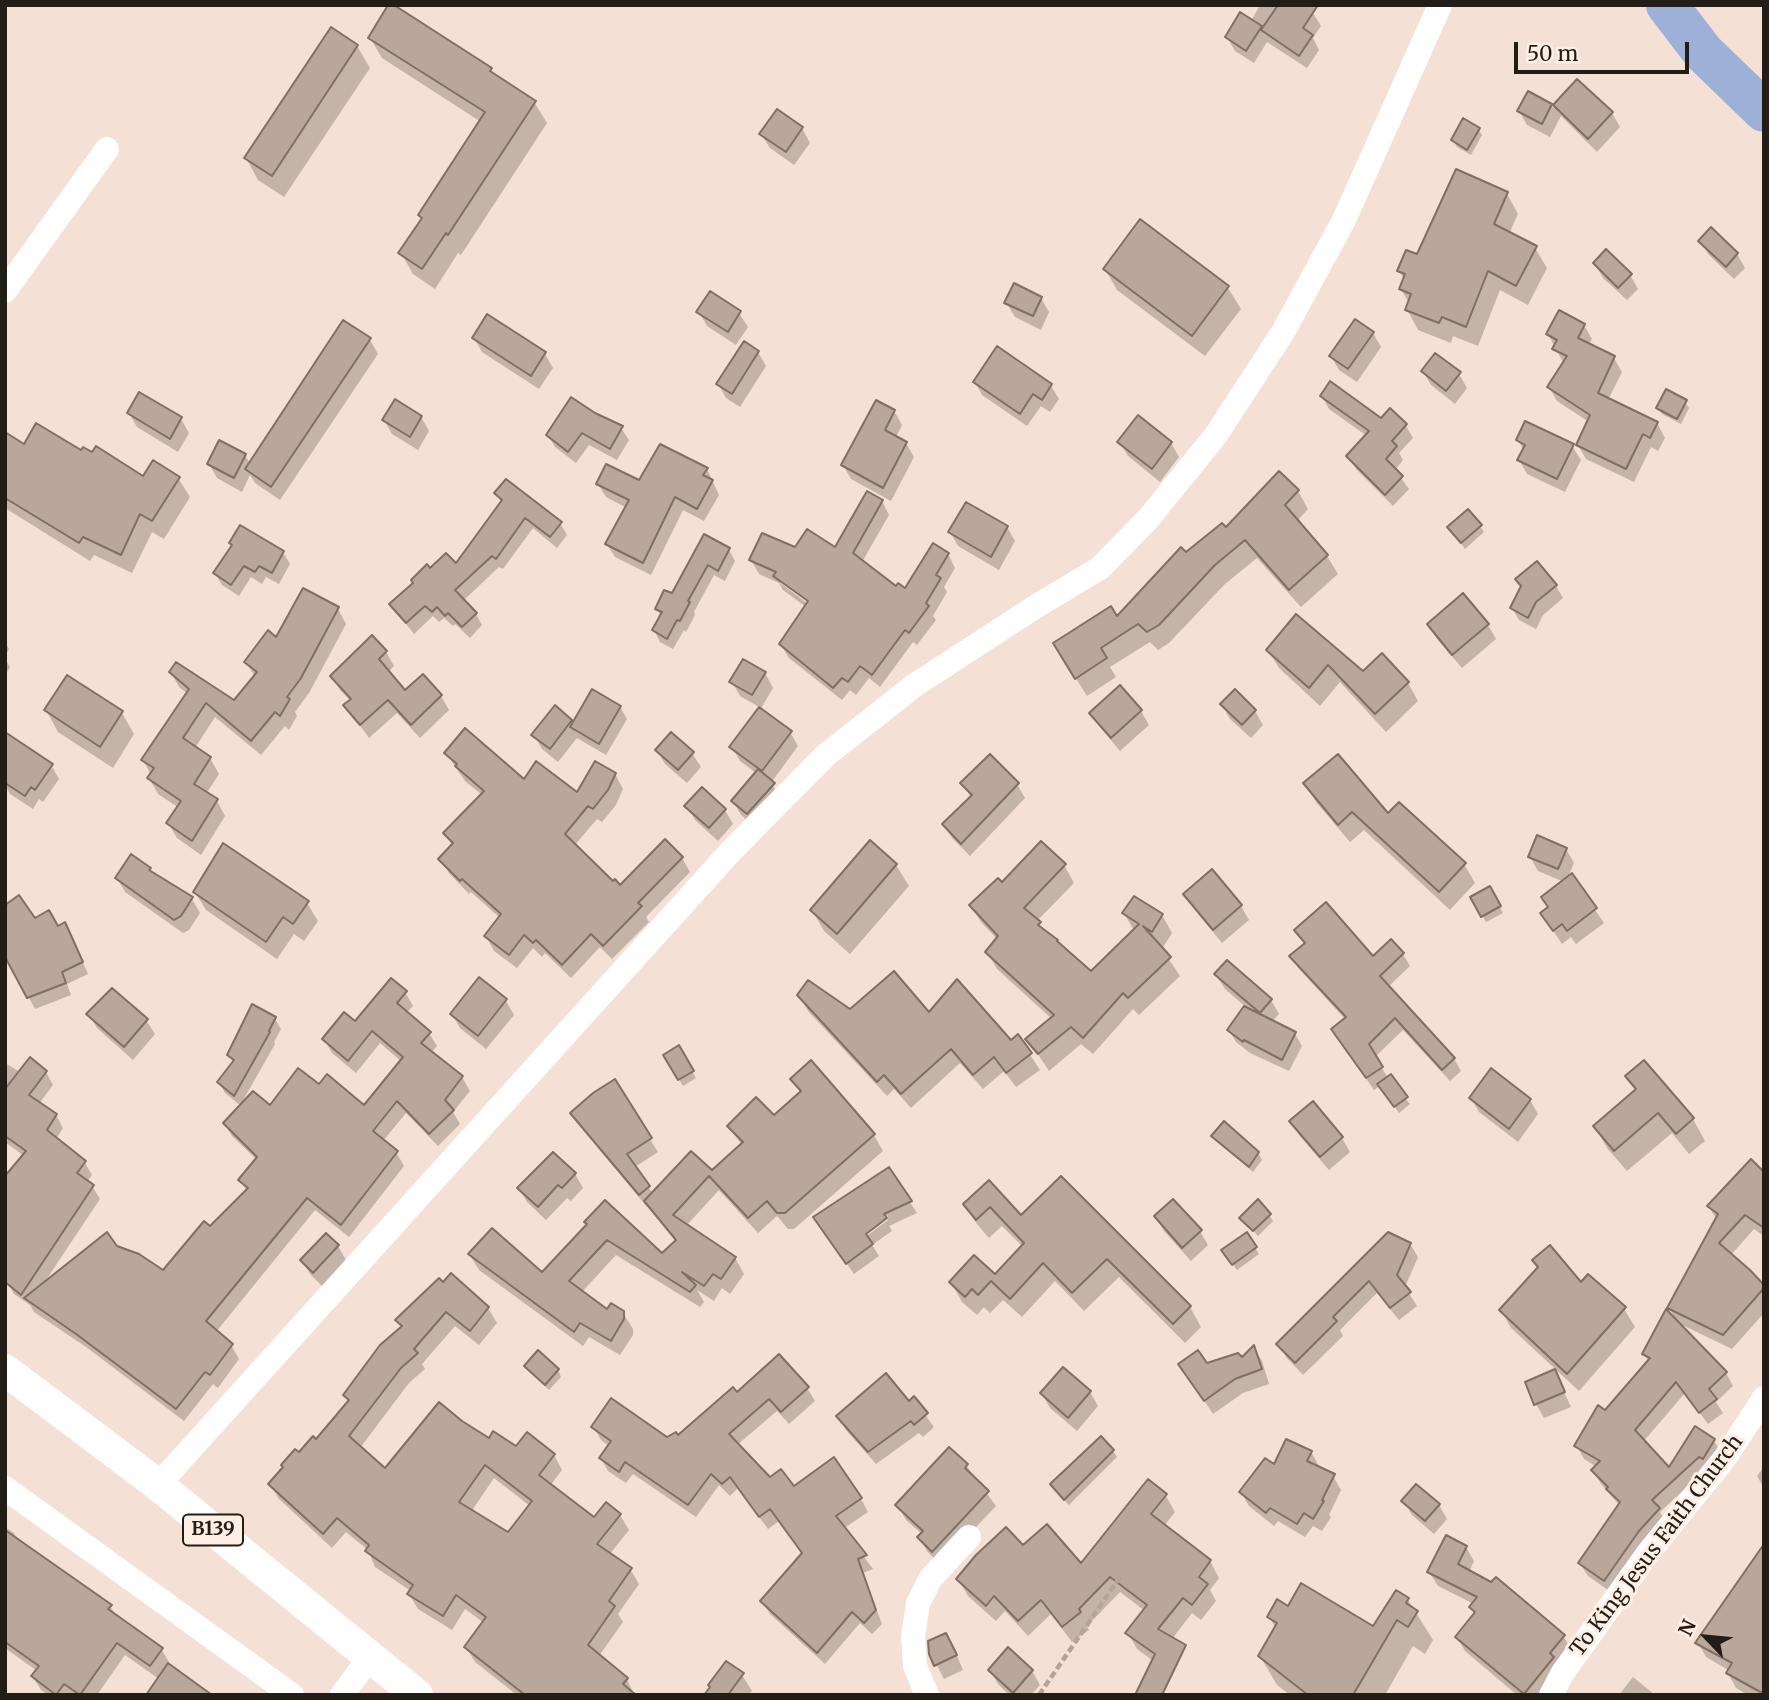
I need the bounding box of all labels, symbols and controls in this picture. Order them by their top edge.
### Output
scale bar [1517,28,1692,72]
text: 50 m [1527,40,1578,67]
street label: To King Jesus Faith Church [1565,1430,1749,1662]
road number: B139 [183,1514,243,1546]
north arrow [1671,1602,1741,1672]
text: N [1673,1616,1701,1640]

